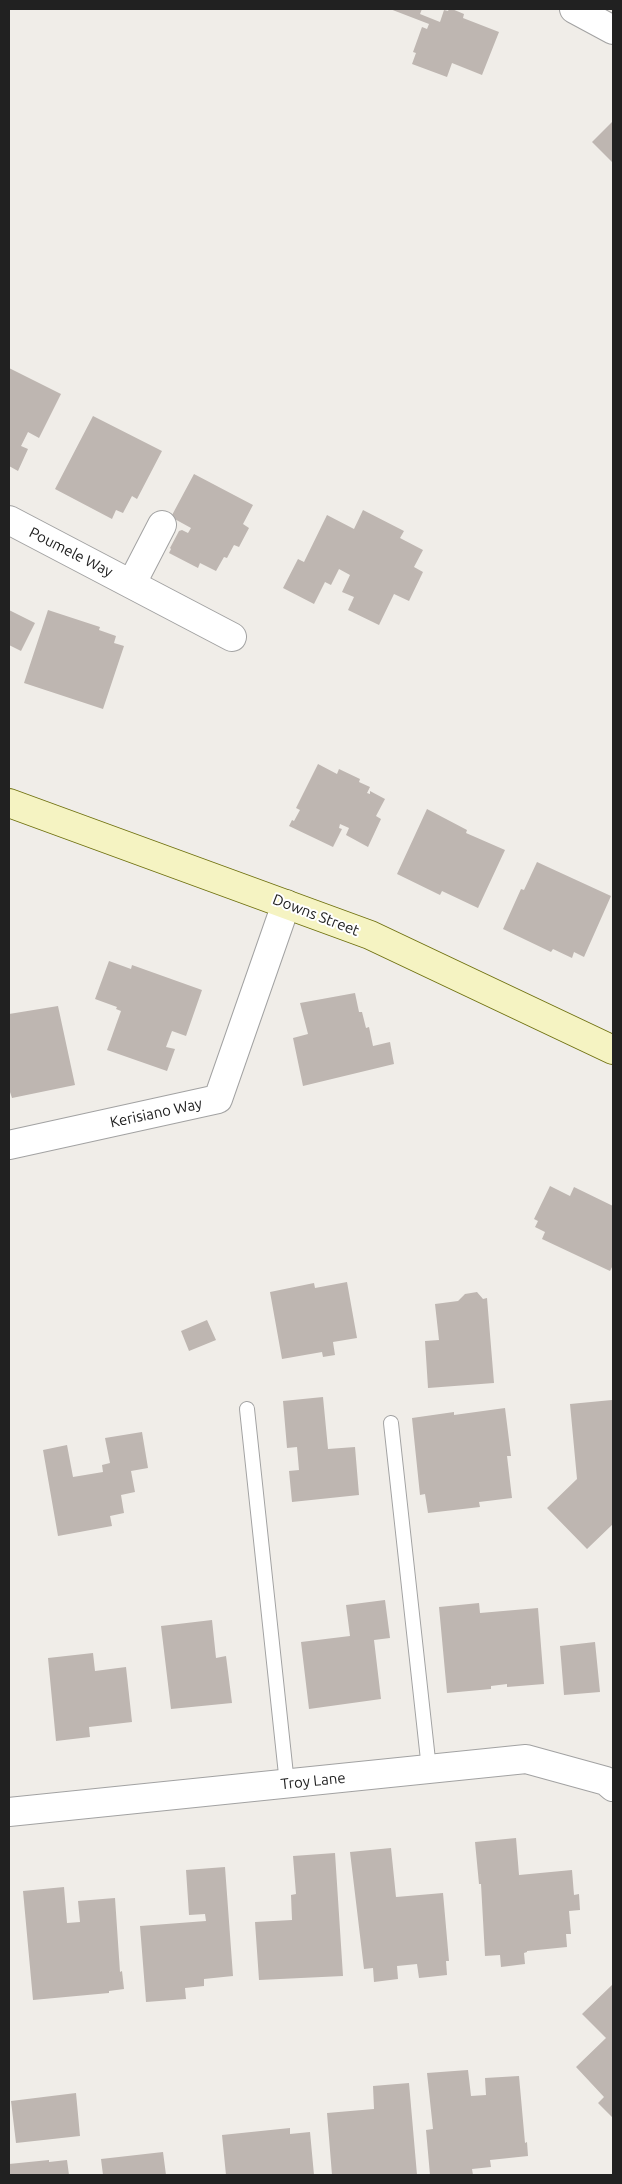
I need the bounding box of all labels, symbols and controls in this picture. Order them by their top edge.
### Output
street label: Poumele Way [26,523,116,581]
street label: Downs Street [270,890,362,940]
street label: Kerisiano Way [108,1094,204,1132]
street label: Troy Lane [280,1769,346,1793]

